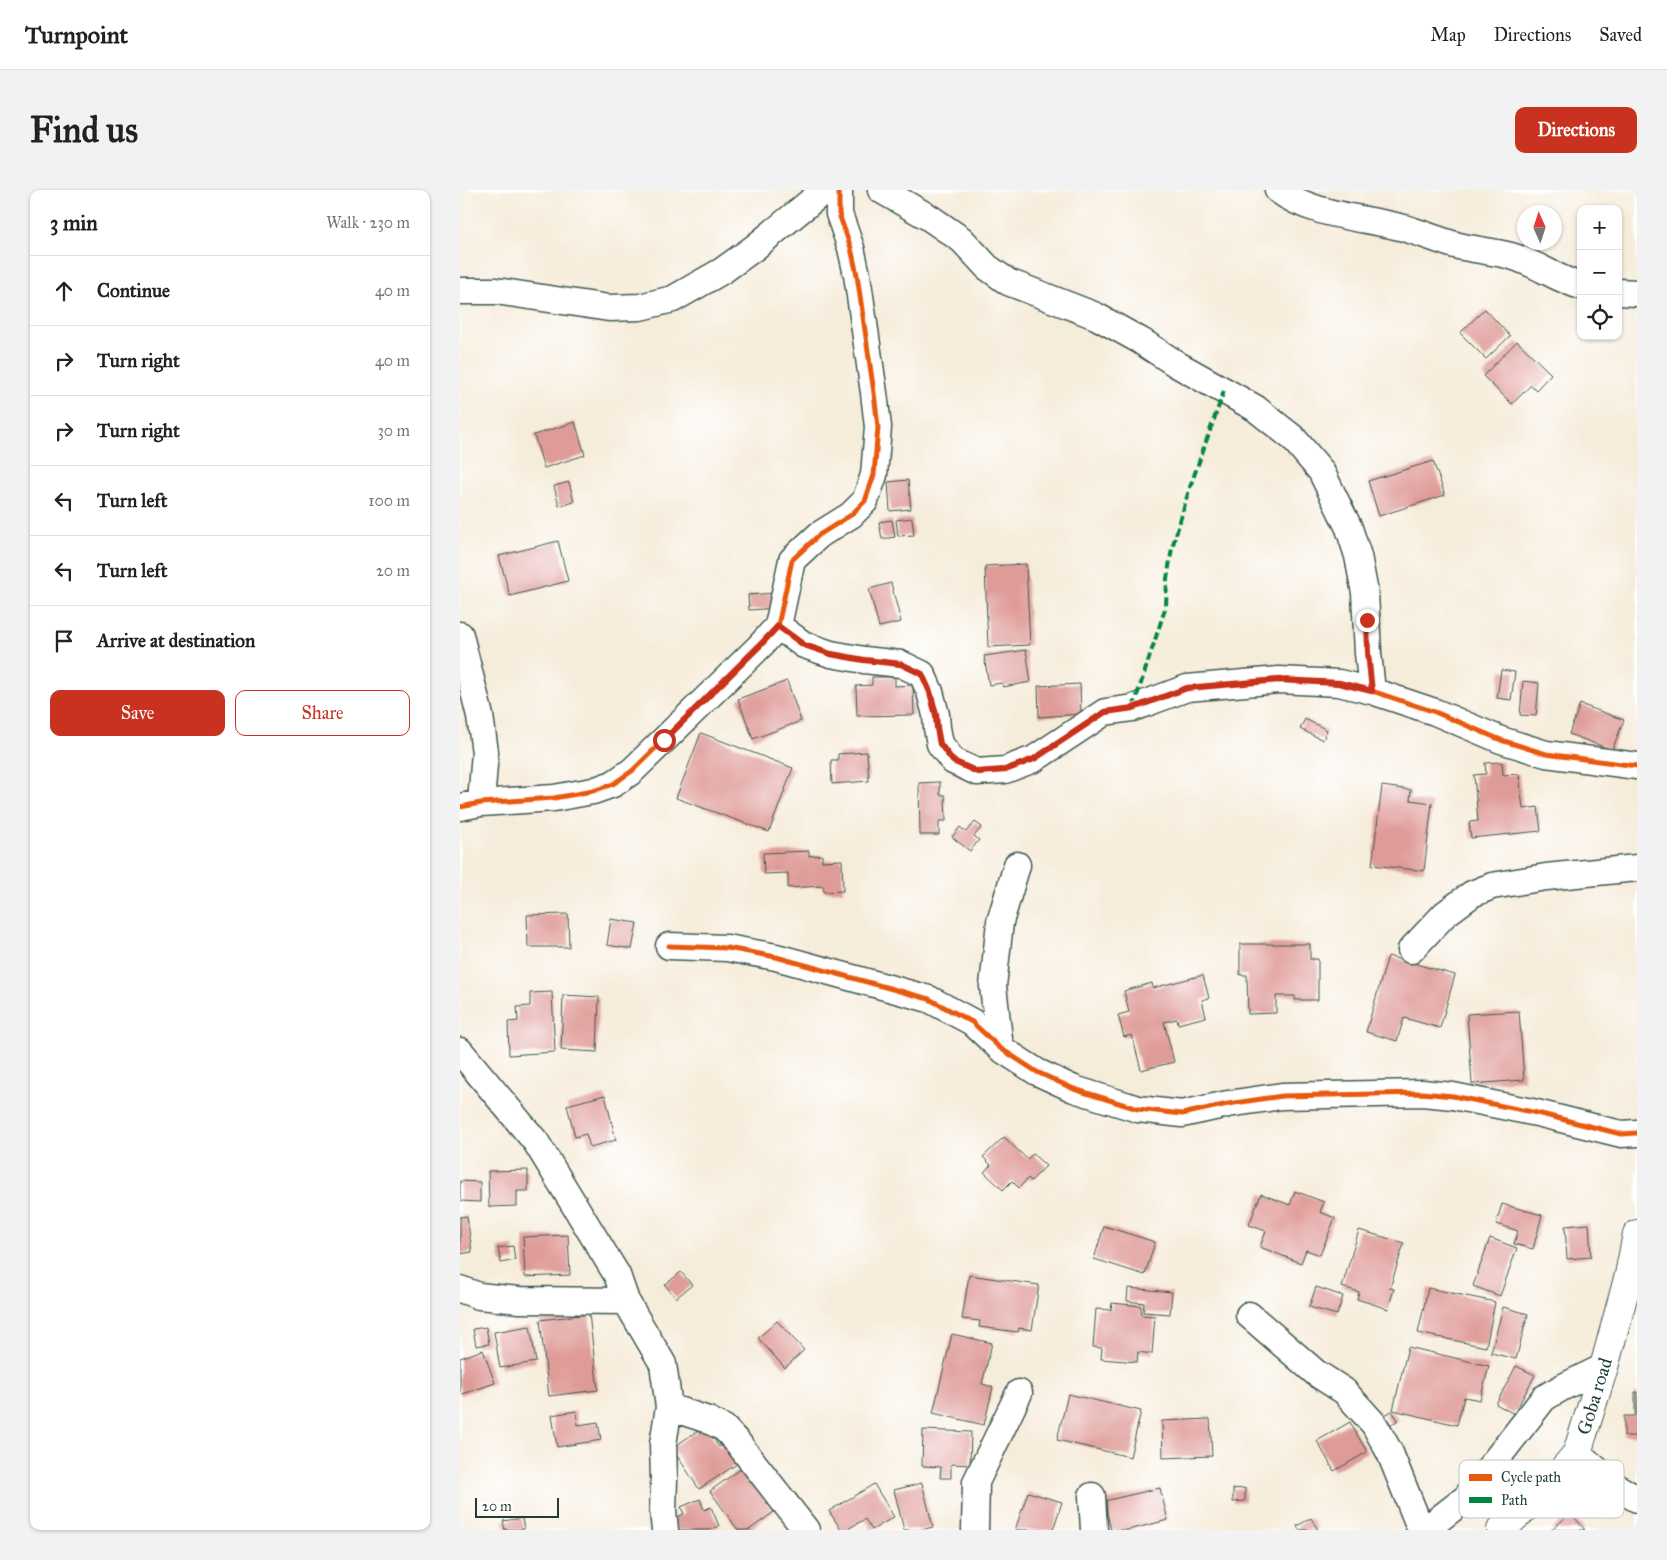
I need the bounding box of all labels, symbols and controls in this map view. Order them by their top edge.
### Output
text: Turnpoint [25,20,128,50]
text: Map [1430,24,1466,46]
text: Directions [1494,24,1571,46]
text: Saved [1599,24,1642,46]
button: Directions [1515,107,1637,153]
text: Find us [30,109,138,152]
north arrow [1517,205,1562,250]
map controls [1577,205,1622,340]
button: + [1577,205,1622,250]
text: 3 min [50,210,98,236]
text: Walk · 230 m [326,213,410,232]
button: − [1577,250,1622,295]
icon: ahead [50,277,78,305]
text: Continue [97,279,170,302]
text: 40 m [375,281,410,300]
button: locate [1577,295,1622,340]
icon: right [50,347,78,375]
text: Turn right [97,349,180,372]
text: 40 m [375,351,410,370]
icon: right [50,417,78,445]
text: Turn right [97,419,180,442]
text: 30 m [377,421,410,440]
icon: left [50,487,78,515]
text: Turn left [97,489,167,512]
text: 100 m [368,491,410,510]
icon: left [50,557,78,585]
text: Turn left [97,559,167,582]
text: 20 m [376,561,410,580]
route end [1356,609,1379,632]
icon: arrive [50,627,78,655]
text: Arrive at destination [97,629,255,652]
button: Save [50,690,225,736]
button: Share [235,690,410,736]
route start [653,729,676,752]
street label: Goba road [1572,1354,1617,1437]
legend [1459,1460,1624,1518]
text: Cycle path [1501,1469,1561,1486]
text: Path [1501,1492,1528,1509]
scale bar [475,1495,559,1518]
text: 20 m [482,1498,512,1515]

